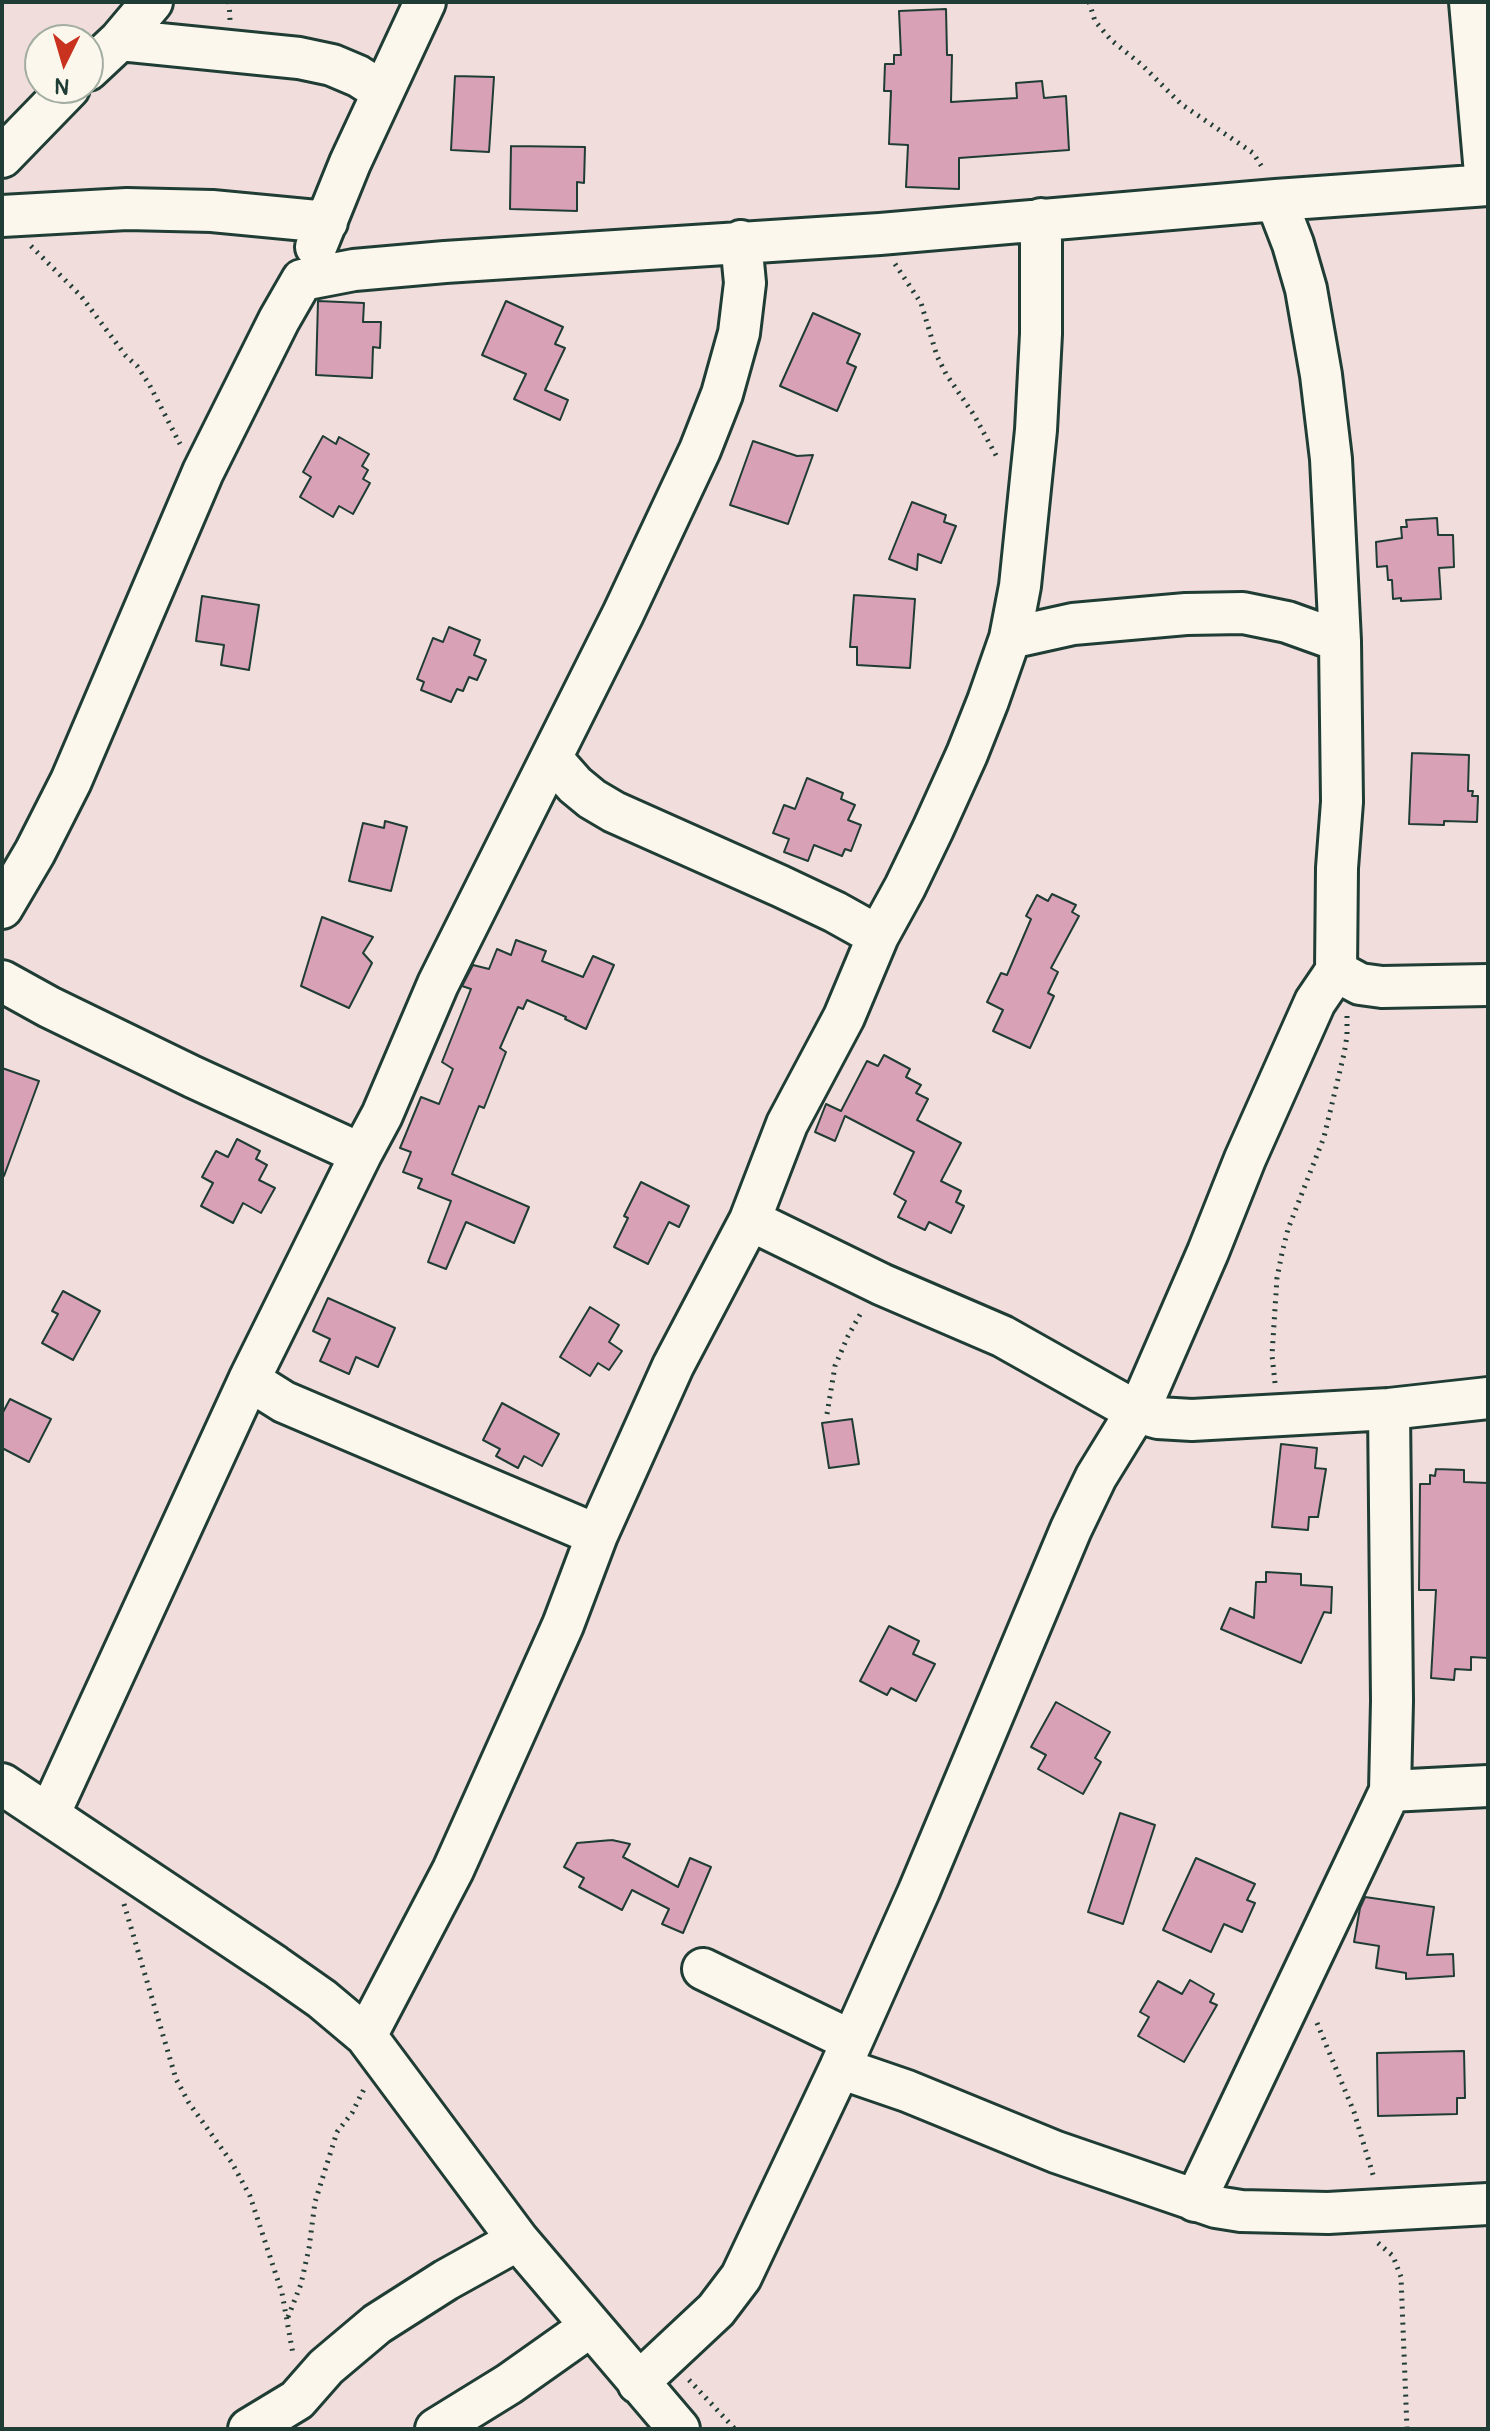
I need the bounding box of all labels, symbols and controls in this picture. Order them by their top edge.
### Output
north arrow [24,24,104,104]
text: N [53,71,71,101]

